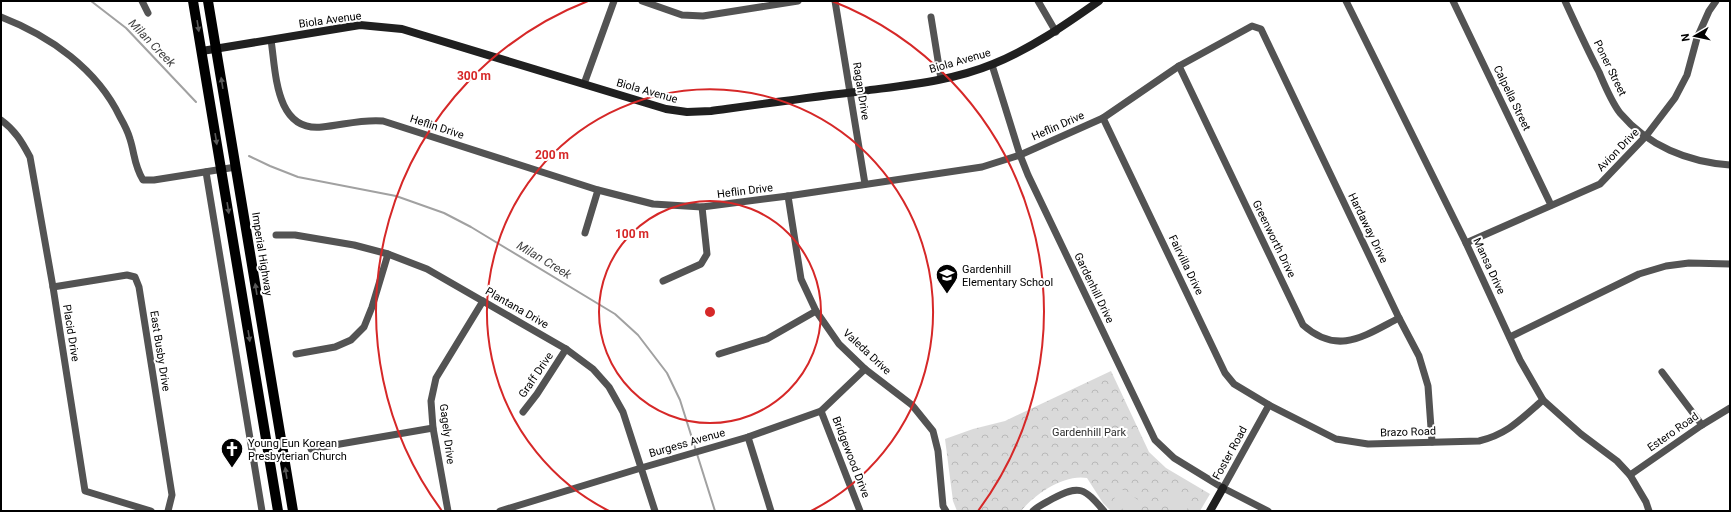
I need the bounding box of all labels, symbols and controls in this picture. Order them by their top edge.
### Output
street label: Biola Avenue [298,9,362,31]
water label: Milan Creek [126,16,179,71]
north arrow [1675,16,1715,56]
one-way arrow [195,20,201,32]
text: N [1679,32,1693,42]
street label: Poner Street [1591,38,1629,98]
street label: Biola Avenue [928,46,992,76]
street label: Ragan Drive [850,61,872,121]
street label: Calpella Street [1491,63,1534,133]
text: 300 m [457,69,491,83]
street label: Biola Avenue [615,76,679,106]
one-way arrow [219,77,225,89]
street label: Heflin Drive [1030,109,1086,143]
street label: Heflin Drive [408,112,466,142]
street label: Avion Drive [1594,126,1642,174]
one-way arrow [213,133,219,145]
text: 200 m [535,148,569,162]
street label: Heflin Drive [716,181,774,201]
street label: Hardaway Drive [1345,191,1391,265]
street label: Greenworth Drive [1250,198,1298,280]
one-way arrow [225,202,231,214]
street label: Imperial Highway [249,211,275,298]
text: 100 m [615,227,649,241]
street label: Fairvilla Drive [1166,233,1206,297]
street label: Mansa Drive [1470,236,1508,296]
water label: Milan Creek [514,238,575,282]
street label: Gardenhill Drive [1071,251,1117,325]
school or university icon: Gardenhill Elementary School [934,262,960,295]
place label: Gardenhill Elementary School [962,263,1053,289]
one-way arrow [253,283,259,295]
street label: Plantana Drive [483,285,551,331]
street label: Placid Drive [60,303,82,363]
centre of rings [703,305,717,319]
street label: East Busby Drive [147,310,173,392]
street label: Valeda Drive [840,326,894,378]
one-way arrow [246,330,252,342]
street label: Graff Drive [516,350,556,400]
street label: Gagely Drive [437,403,457,465]
street label: Estero Road [1645,410,1701,454]
street label: Bridgewood Drive [830,415,873,500]
street label: Foster Road [1210,424,1250,482]
street label: Brazo Road [1380,425,1436,439]
street label: Burgess Avenue [647,426,727,460]
park label: Gardenhill Park [1052,426,1127,439]
church icon: Young Eun Korean Presbyterian Church [219,436,245,469]
place label: Young Eun Korean Presbyterian Church [248,437,347,463]
one-way arrow [283,466,289,479]

